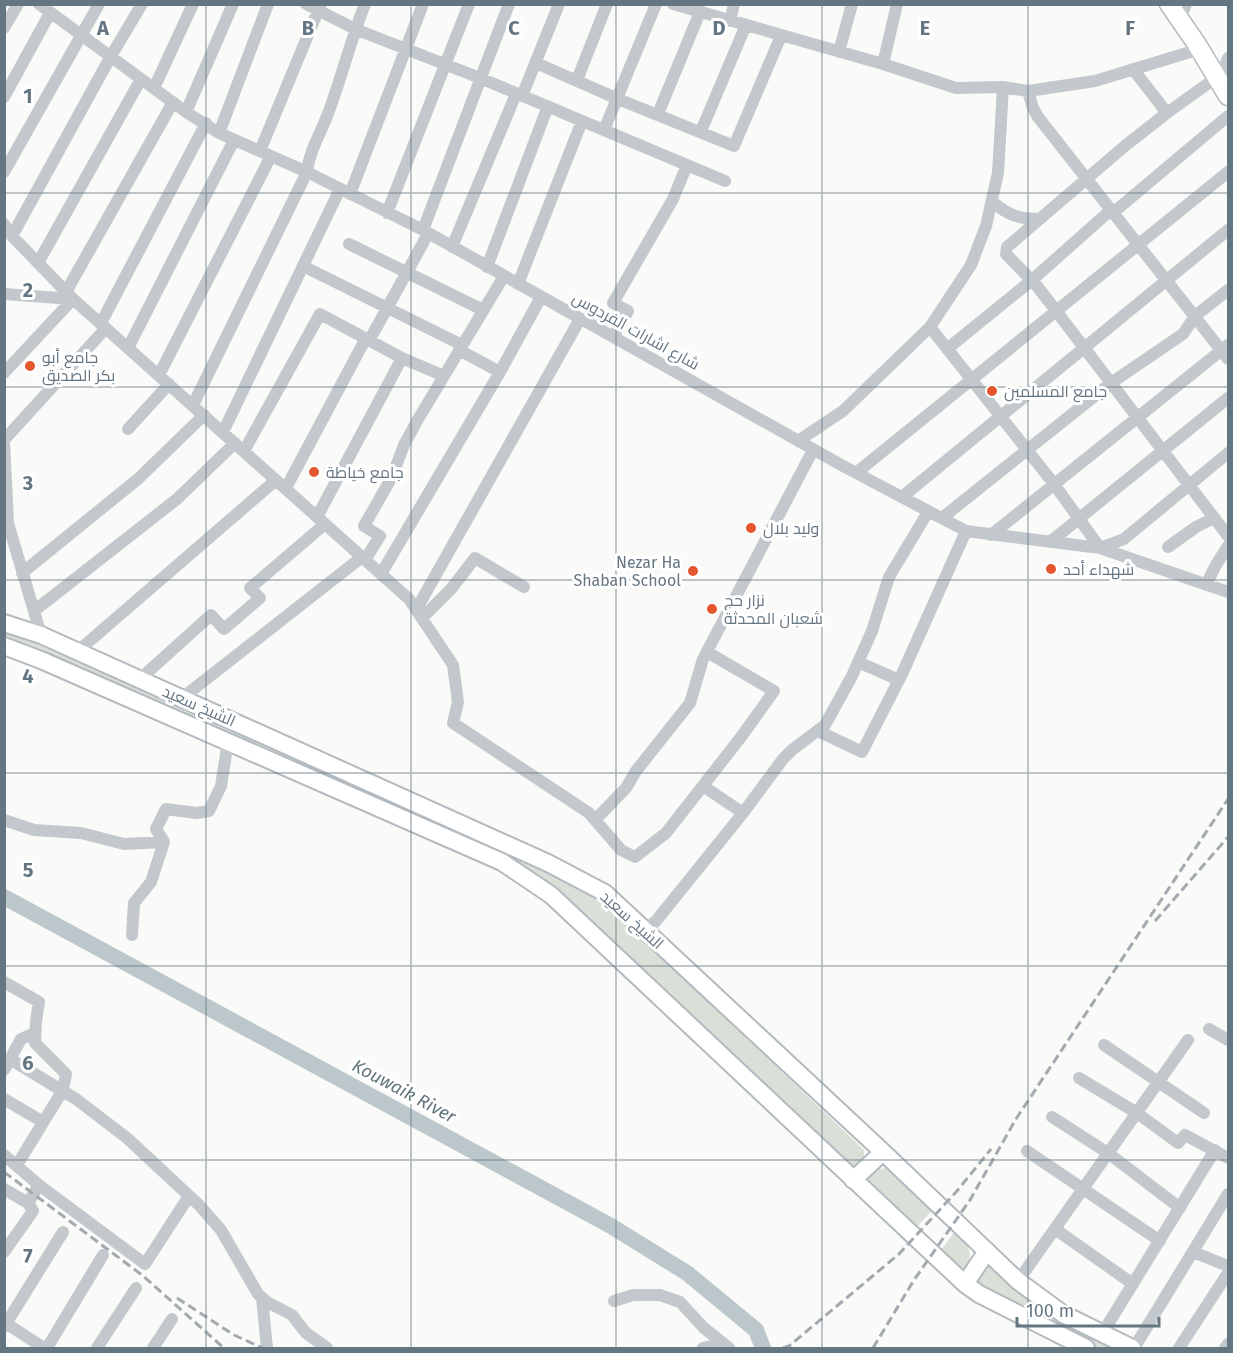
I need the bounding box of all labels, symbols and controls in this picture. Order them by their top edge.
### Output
text: A [96,16,110,40]
text: B [302,16,314,40]
text: C [508,16,520,40]
text: D [712,16,726,40]
text: E [920,16,930,40]
text: F [1125,16,1135,40]
text: 1 [23,84,33,108]
text: 2 [23,278,33,302]
street label: شارع اشارات الفردوس [568,288,703,376]
place label: جامع أبو بكر الصديق [42,348,115,386]
marker: جامع أبو بكر الصديق [23,359,37,373]
place label: جامع المسلمين [1004,382,1107,403]
marker: جامع المسلمين [985,384,999,398]
place label: جامع خياطة [326,463,404,484]
marker: جامع خياطة [307,465,321,479]
text: 3 [22,471,33,495]
place label: وليد بلال [763,519,819,539]
marker: وليد بلال [744,521,758,535]
place label: Nezar Ha Shaban School [573,553,681,590]
place label: شهداء أحد [1063,560,1134,580]
marker: شهداء أحد [1044,562,1058,576]
marker: Nezar Ha Shaban School [686,564,700,578]
place label: نزار حج شعبان المحدثة [724,591,823,629]
marker: نزار حج شعبان المحدثة [705,602,719,616]
text: 4 [22,664,34,688]
street label: الشيخ سعيد [159,681,239,732]
text: 5 [23,858,34,882]
street label: الشيخ سعيد [595,887,667,955]
text: 6 [22,1051,34,1075]
water label: Kouwaik River [348,1054,461,1128]
text: 7 [23,1244,33,1268]
scale bar [1017,1290,1160,1328]
text: 100 m [1026,1300,1074,1322]

